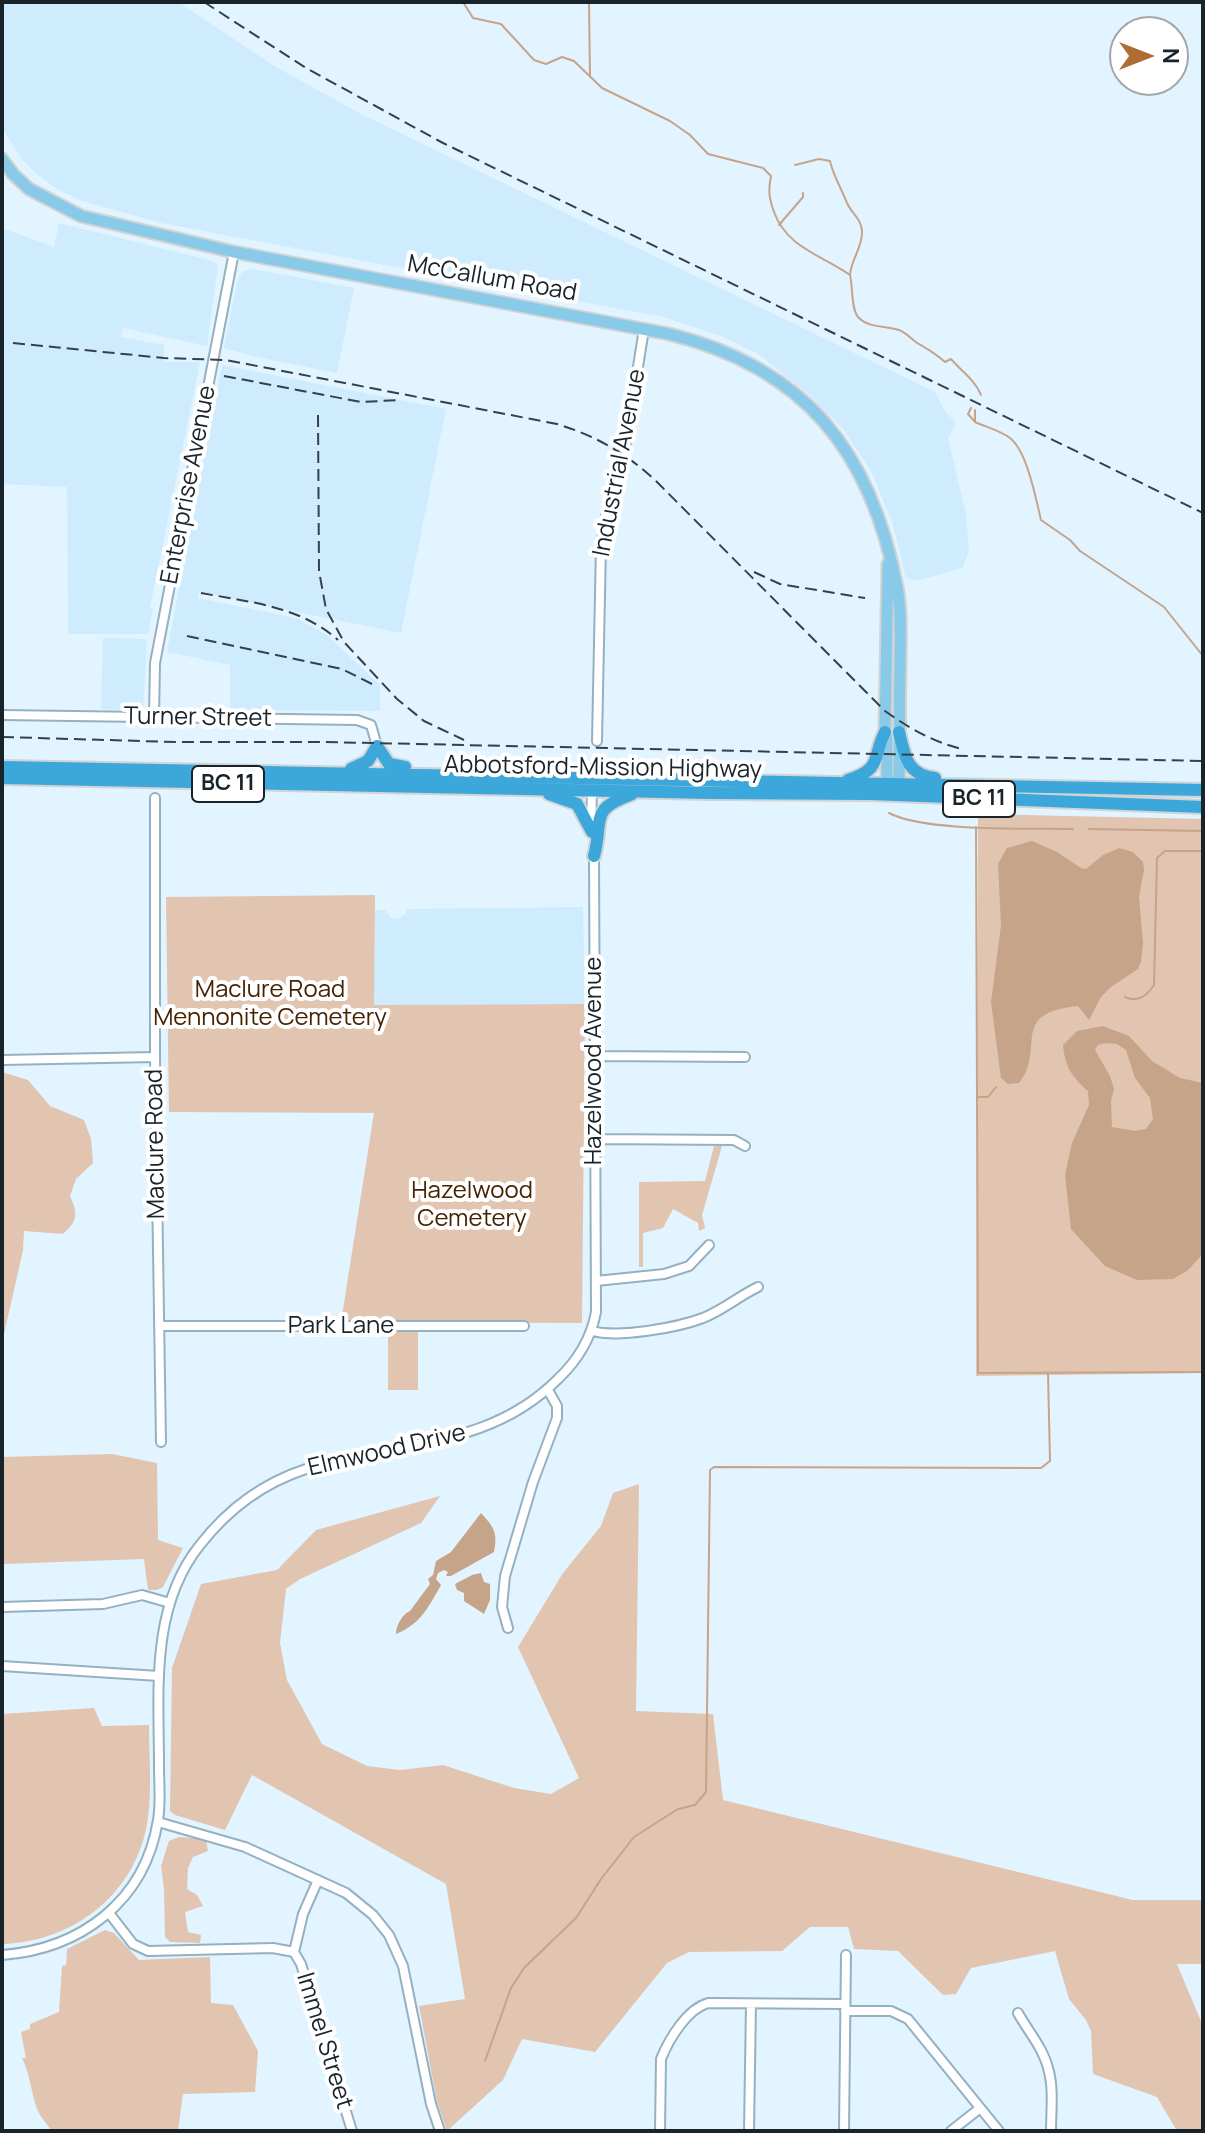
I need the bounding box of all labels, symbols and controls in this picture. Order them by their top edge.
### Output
north arrow [1109,16,1189,96]
text: N [1156,48,1186,64]
street label: McCallum Road [405,250,579,308]
street label: Industrial Avenue [588,367,652,559]
street label: Enterprise Avenue [156,383,222,587]
street label: Turner Street [124,702,272,734]
street label: Abbotsford-Mission Highway [444,751,762,785]
road number: BC 11 [192,766,264,802]
road number: BC 11 [943,781,1015,817]
street label: Hazelwood Avenue [580,957,608,1165]
park label: Maclure Road Mennonite Cemetery [153,976,387,1032]
street label: Maclure Road [140,1069,172,1219]
park label: Hazelwood Cemetery [411,1177,533,1233]
street label: Park Lane [288,1312,394,1340]
street label: Elmwood Drive [305,1419,469,1483]
street label: Immel Street [290,1969,358,2113]

